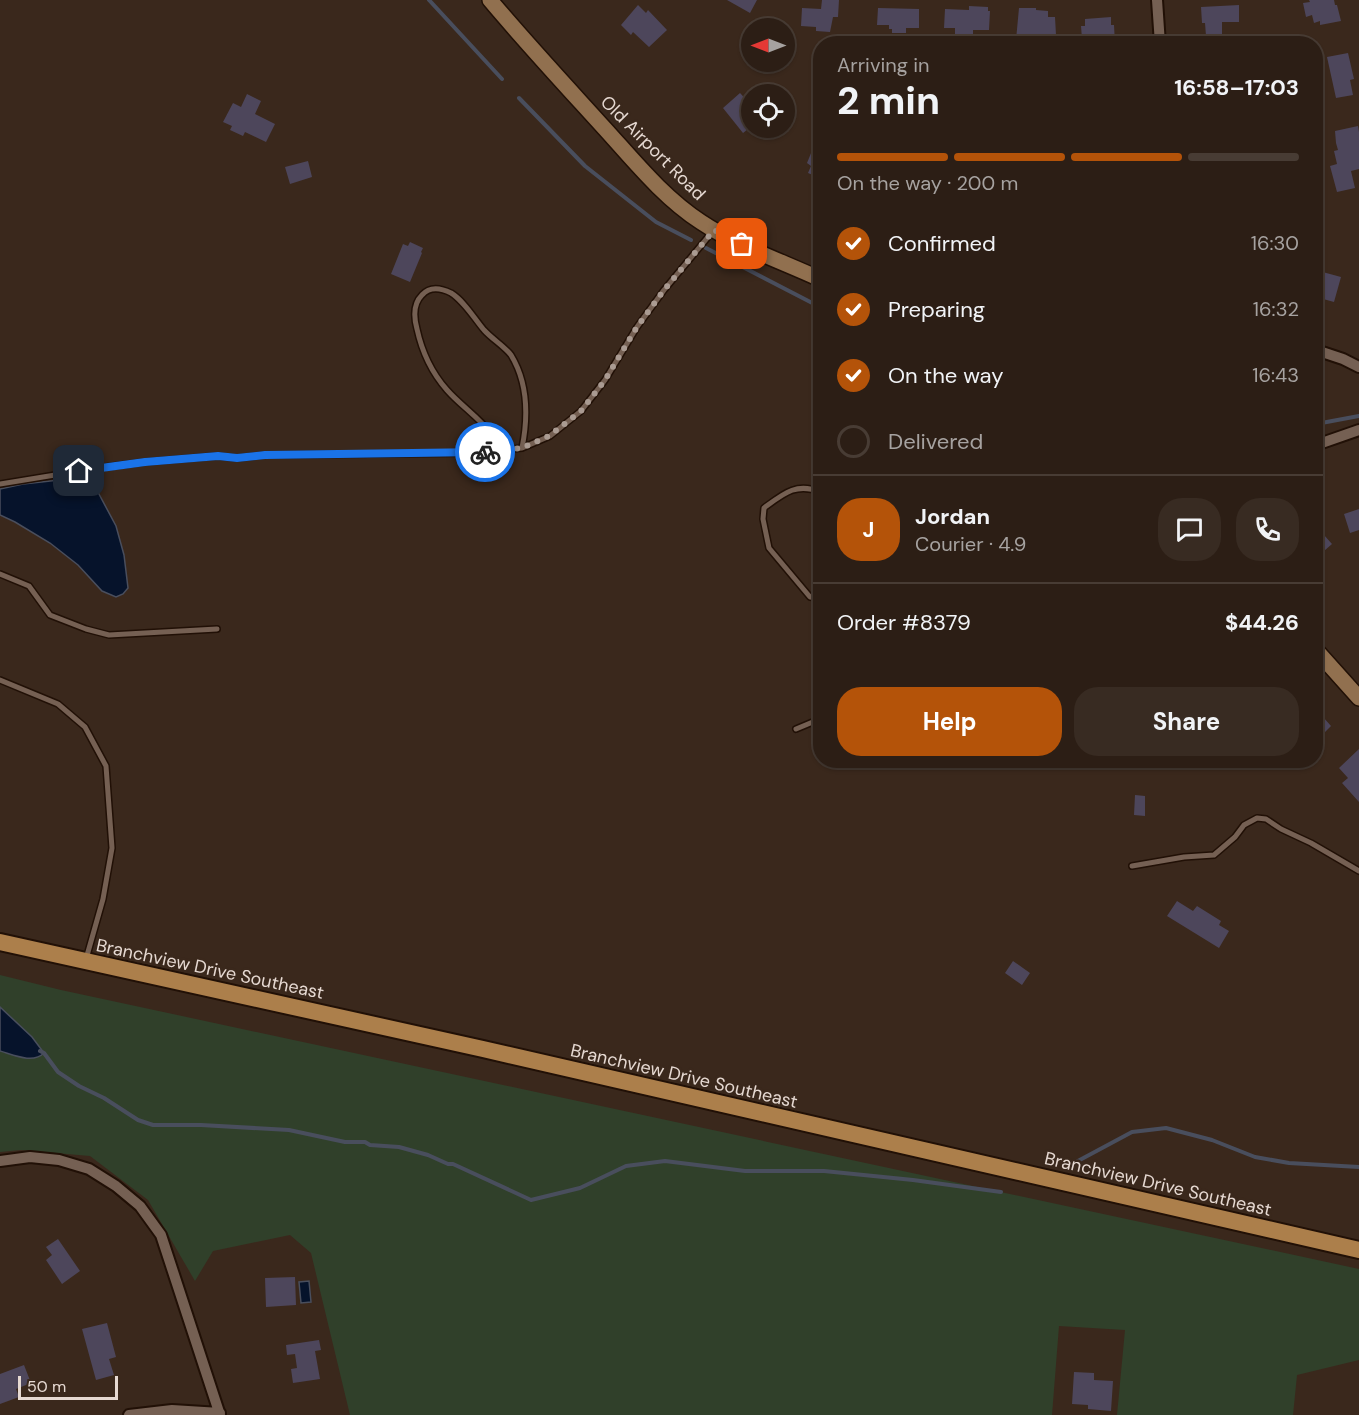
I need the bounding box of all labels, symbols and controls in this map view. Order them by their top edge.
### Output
north arrow [741,18,795,72]
map controls [741,18,795,138]
text: Arriving in [837,52,929,78]
text: 16:58–17:03 [1174,73,1299,102]
text: 2 min [837,75,940,126]
button: locate [741,84,795,138]
street label: Old Airport Road [595,90,711,206]
text: On the way · 200 m [837,170,1018,196]
pin [716,218,767,269]
icon: bag [725,227,758,260]
icon: check [837,227,870,260]
text: Confirmed [888,229,996,258]
text: 16:30 [1251,230,1299,256]
icon: check [837,293,870,326]
text: Preparing [888,295,985,324]
text: 16:32 [1253,296,1299,322]
icon: check [837,359,870,392]
text: On the way [888,361,1003,390]
text: 16:43 [1252,362,1299,388]
courier [455,422,515,482]
text: Delivered [888,427,983,456]
icon: bike [469,436,502,469]
pin [53,445,104,496]
icon: home [62,454,95,487]
button: chat [1158,498,1221,561]
button: phone [1236,498,1299,561]
text: Jordan [915,502,990,531]
text: J [863,515,874,544]
text: Courier · 4.9 [915,531,1026,557]
text: Order #8379 [837,608,971,637]
text: $44.26 [1225,608,1299,637]
button: Help [837,687,1062,756]
button: Share [1074,687,1299,756]
street label: Branchview Drive Southeast [94,933,326,1005]
street label: Branchview Drive Southeast [568,1038,800,1114]
street label: Branchview Drive Southeast [1042,1146,1274,1222]
scale bar [18,1373,118,1400]
text: 50 m [27,1376,66,1397]

